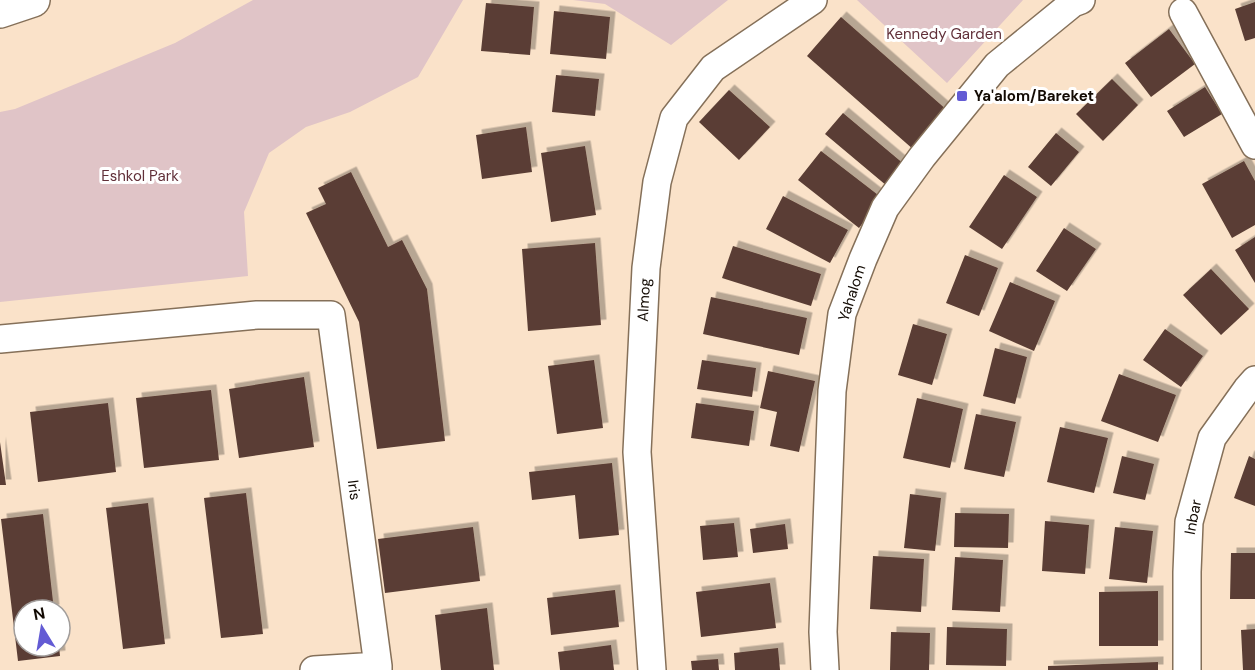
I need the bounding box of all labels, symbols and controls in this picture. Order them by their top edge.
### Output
park label: Kennedy Garden [886,24,1002,44]
place label: Ya'alom/Bareket [974,86,1094,106]
marker: Ya'alom/Bareket [955,89,969,103]
park label: Eshkol Park [101,166,179,186]
street label: Yahalom [834,262,870,324]
street label: Almog [633,278,655,322]
street label: Iris [343,479,365,501]
street label: Inbar [1180,497,1206,536]
north arrow [12,598,72,658]
text: N [32,602,47,625]

